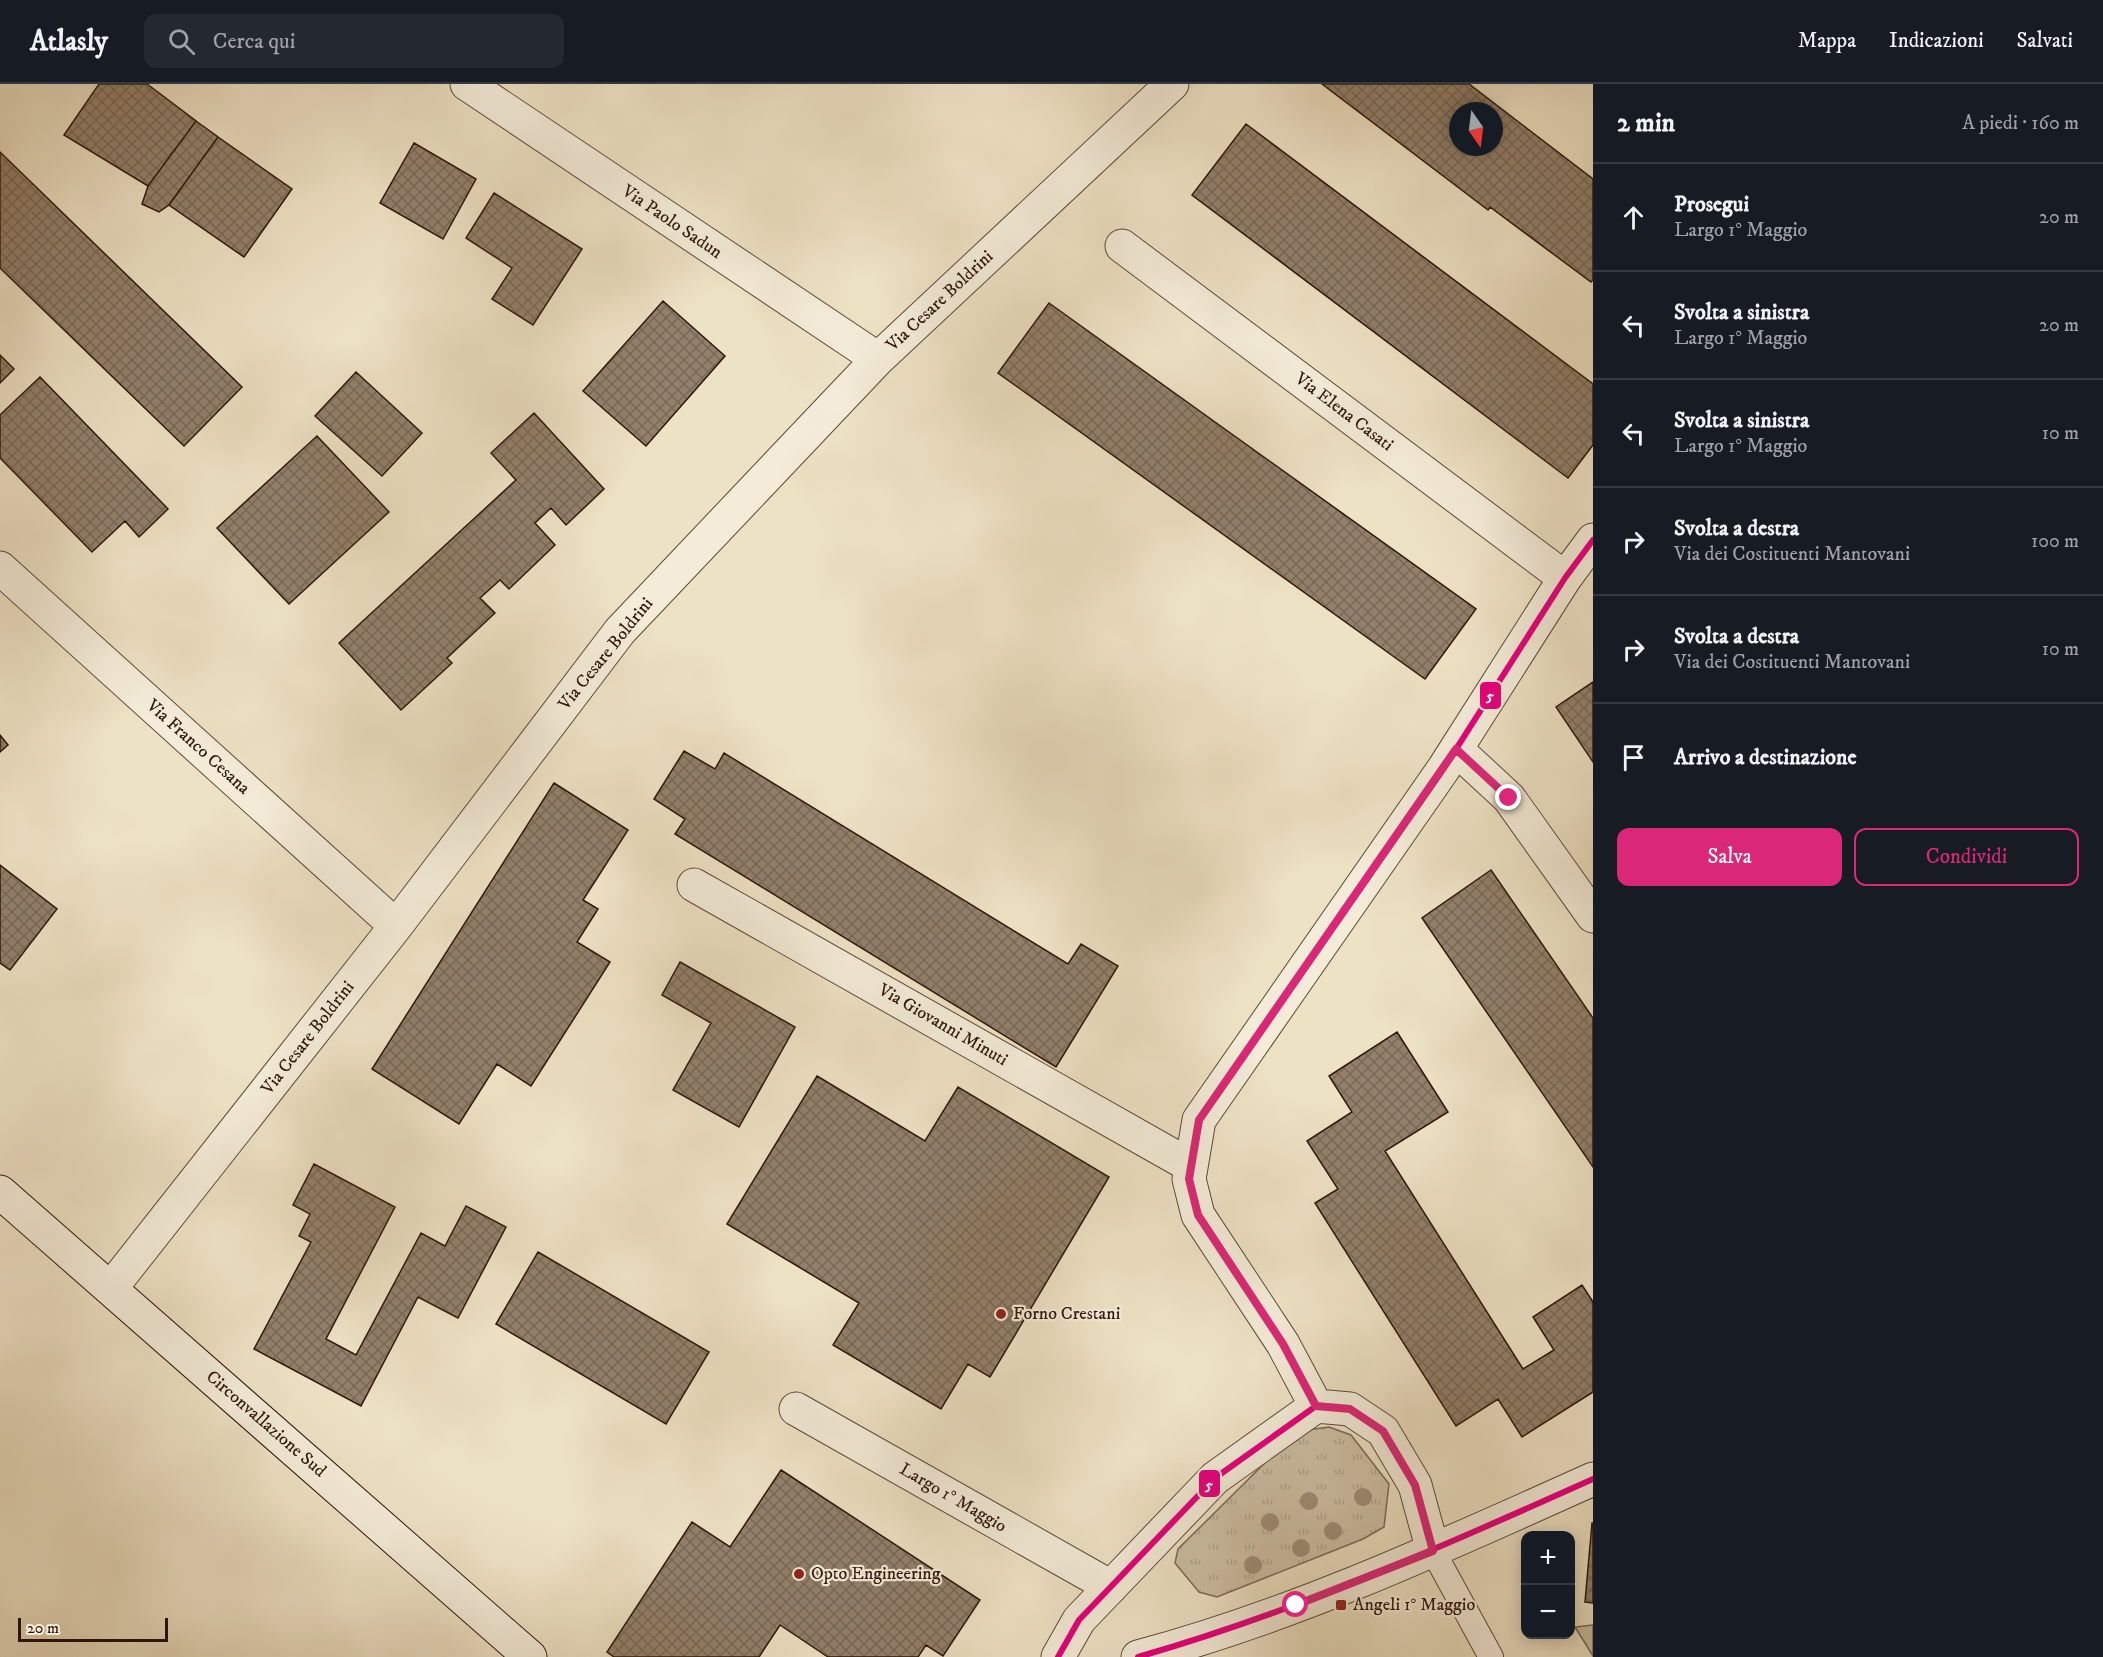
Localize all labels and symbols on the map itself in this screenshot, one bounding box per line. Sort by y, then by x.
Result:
north arrow [1449,102,1503,156]
street label: Via Paolo Sadun [617,180,727,264]
street label: Via Cesare Boldrini [881,246,998,357]
street label: Via Elena Casati [1290,367,1398,456]
street label: Via Cesare Boldrini [553,593,658,715]
line badge: 5 [1479,681,1502,710]
text: 5 [1485,686,1494,706]
street label: Via Franco Cesana [141,694,255,799]
route end [1495,784,1521,810]
street label: Via Cesare Boldrini [256,977,359,1100]
street label: Via Giovanni Minuti [874,979,1012,1071]
place label: Forno Crestani [1013,1303,1120,1325]
marker: Forno Crestani [994,1307,1008,1321]
street label: Circonvallazione Sud [201,1366,331,1482]
street label: Largo 1° Maggio [896,1458,1011,1538]
line badge: 5 [1198,1469,1221,1498]
text: 5 [1204,1475,1213,1495]
place label: Opto Engineering [811,1563,941,1585]
marker: Opto Engineering [792,1567,806,1581]
route start [1282,1591,1308,1617]
place label: Angeli 1° Maggio [1353,1594,1475,1616]
marker: Angeli 1° Maggio [1334,1598,1348,1612]
scale bar [18,1615,168,1642]

